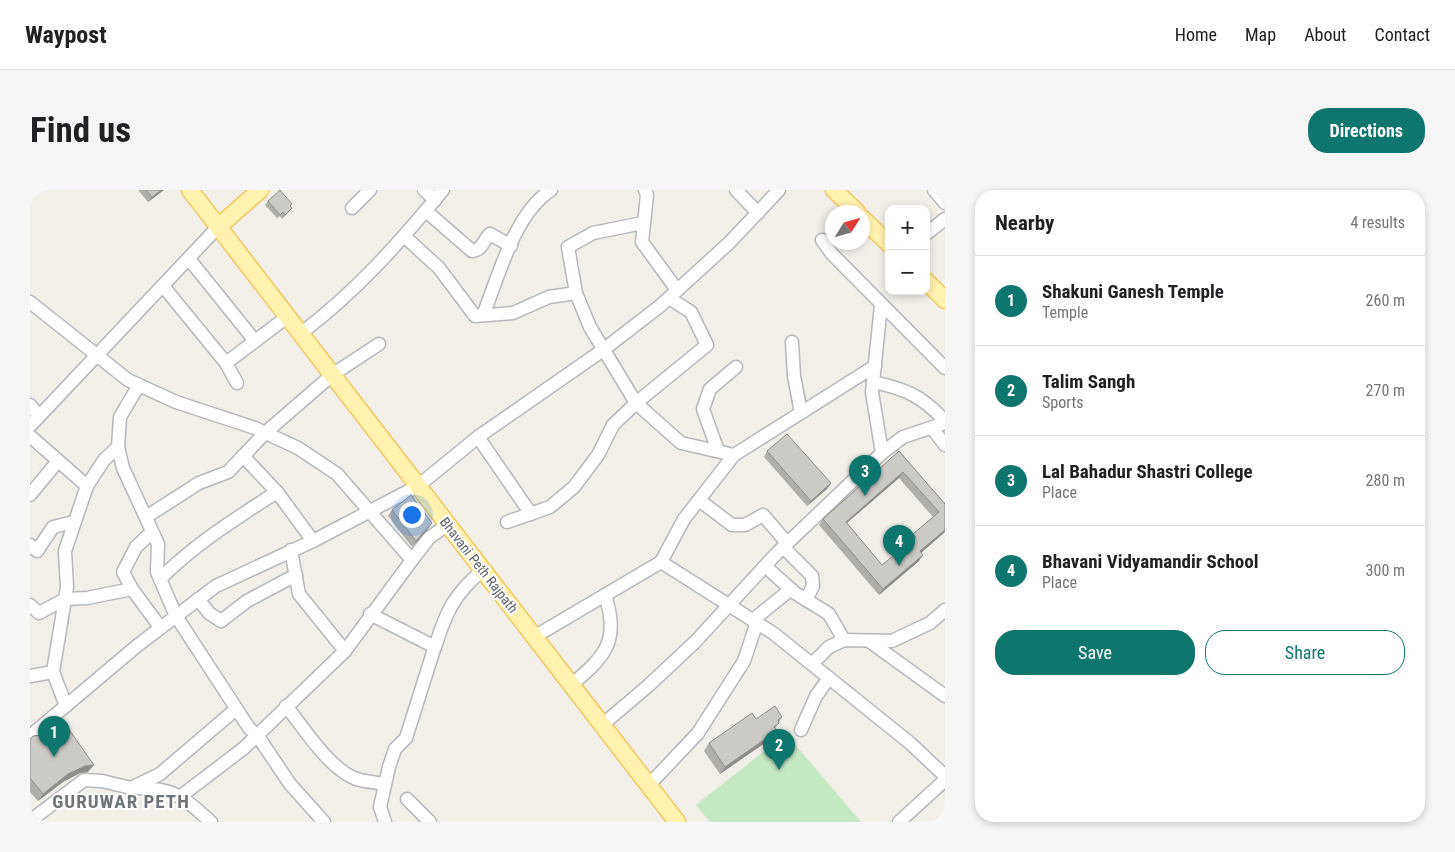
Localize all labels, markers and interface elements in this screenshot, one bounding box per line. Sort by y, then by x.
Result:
text: Waypost [25,21,107,49]
text: Home [1175,24,1217,45]
text: Map [1245,24,1276,45]
text: About [1304,24,1346,45]
text: Contact [1374,24,1430,45]
button: Directions [1308,108,1425,153]
text: Find us [30,110,131,151]
north arrow [825,205,870,250]
map controls [885,205,930,295]
button: + [885,205,930,250]
text: Nearby [995,211,1054,235]
text: 4 results [1350,213,1405,232]
button: − [885,250,930,295]
text: Shakuni Ganesh Temple [1042,280,1224,303]
text: 1 [1007,291,1015,310]
text: 260 m [1366,291,1405,310]
text: Temple [1042,303,1088,322]
text: Talim Sangh [1042,370,1135,393]
text: 2 [1007,381,1015,400]
text: 270 m [1366,381,1405,400]
text: Sports [1042,393,1084,412]
pin: 3 [849,455,881,496]
text: Lal Bahadur Shastri College [1042,460,1253,483]
text: 3 [1007,471,1015,490]
text: 280 m [1366,471,1405,490]
text: Place [1042,483,1077,502]
your location [399,502,425,528]
street label: Bhavani Peth Rajpath [437,514,521,616]
pin: 4 [883,525,915,566]
text: Bhavani Vidyamandir School [1042,550,1258,573]
text: 4 [1007,561,1015,580]
text: 300 m [1366,561,1405,580]
text: Place [1042,573,1077,592]
button: Save [995,630,1195,675]
button: Share [1205,630,1405,675]
pin: 1 [38,716,70,757]
pin: 2 [763,729,795,770]
district label: GURUWAR PETH [52,790,190,813]

